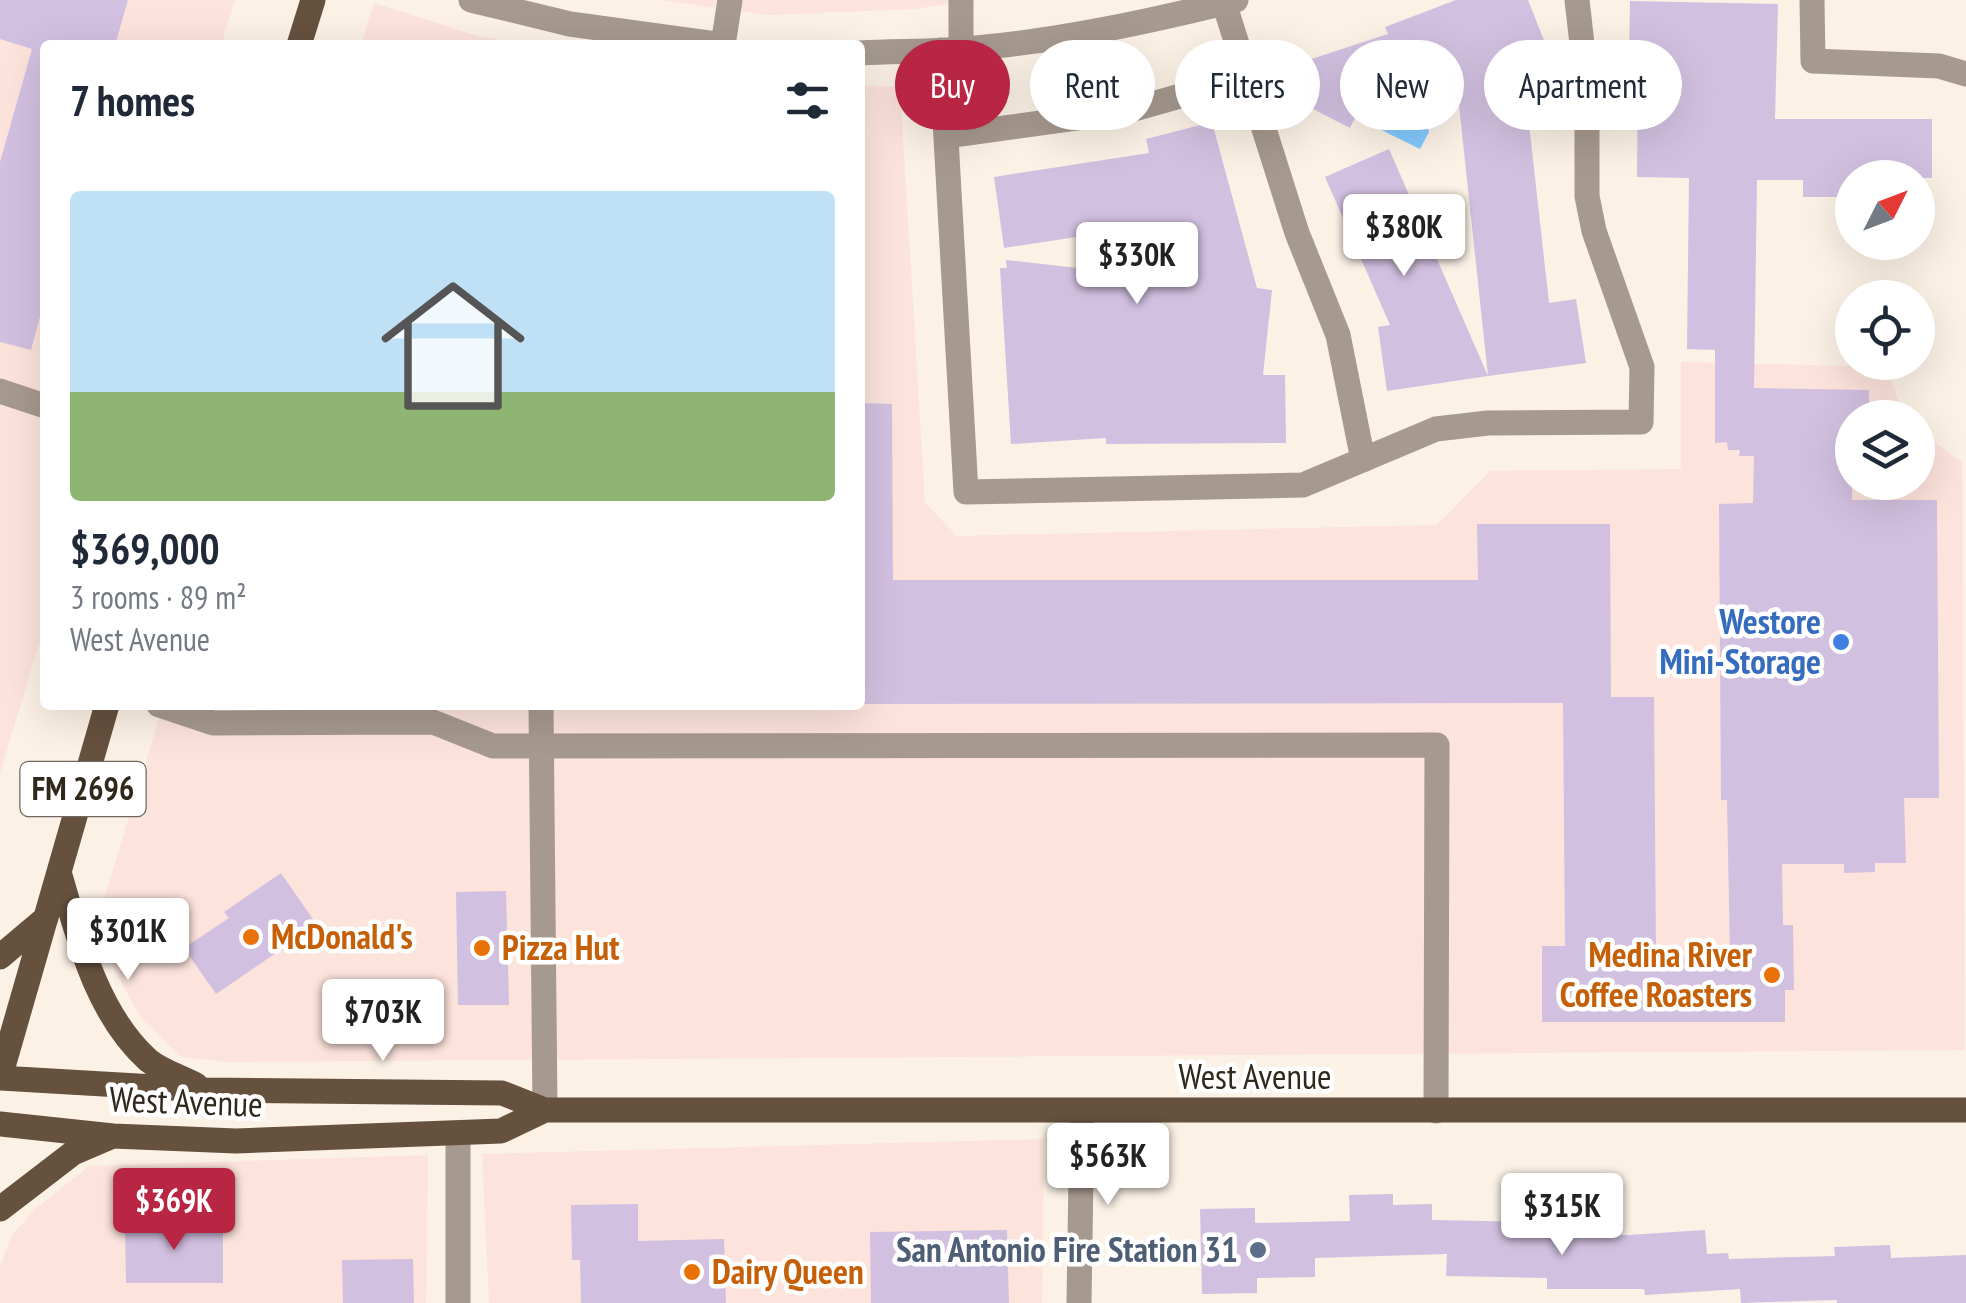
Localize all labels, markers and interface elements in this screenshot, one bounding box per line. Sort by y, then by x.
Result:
chip: Buy [895,40,1010,130]
chip: Rent [1030,40,1155,130]
chip: Filters [1175,40,1320,130]
chip: New [1340,40,1464,130]
chip: Apartment [1484,40,1682,130]
text: 7 homes [70,73,195,128]
icon: filters [780,73,835,128]
north arrow [1835,160,1935,260]
map controls [1835,160,1935,500]
pin: $380K [1334,194,1474,279]
text: $380K [1365,205,1443,247]
pin: $330K [1067,222,1207,307]
text: $330K [1098,233,1176,275]
icon: home [363,256,543,436]
button: locate [1835,280,1935,380]
button: layers [1835,400,1935,500]
text: $369,000 [70,521,220,576]
text: 3 rooms · 89 m² [70,576,247,618]
place label: Westore Mini-Storage [1660,598,1821,684]
text: West Avenue [70,618,210,660]
marker: Westore Mini-Storage [1830,631,1852,653]
road number: FM 2696 [21,762,146,816]
pin: $301K [58,898,198,983]
text: $301K [89,909,167,951]
place label: McDonald's [271,913,413,959]
place label: Pizza Hut [502,924,619,970]
marker: McDonald's [240,926,262,948]
place label: Medina River Coffee Roasters [1560,931,1753,1017]
marker: Pizza Hut [471,937,493,959]
marker: Medina River Coffee Roasters [1761,964,1783,986]
pin: $703K [313,979,453,1064]
text: $703K [344,990,422,1032]
street label: West Avenue [1178,1053,1332,1099]
street label: West Avenue [109,1075,263,1127]
pin: $563K [1038,1123,1178,1208]
text: $563K [1069,1134,1147,1176]
pin: $369K [104,1168,244,1253]
pin: $315K [1492,1173,1632,1258]
text: $369K [135,1179,213,1221]
text: $315K [1523,1184,1601,1226]
place label: San Antonio Fire Station 31 [896,1226,1238,1272]
marker: San Antonio Fire Station 31 [1247,1239,1269,1261]
place label: Dairy Queen [712,1248,864,1294]
marker: Dairy Queen [681,1261,703,1283]

